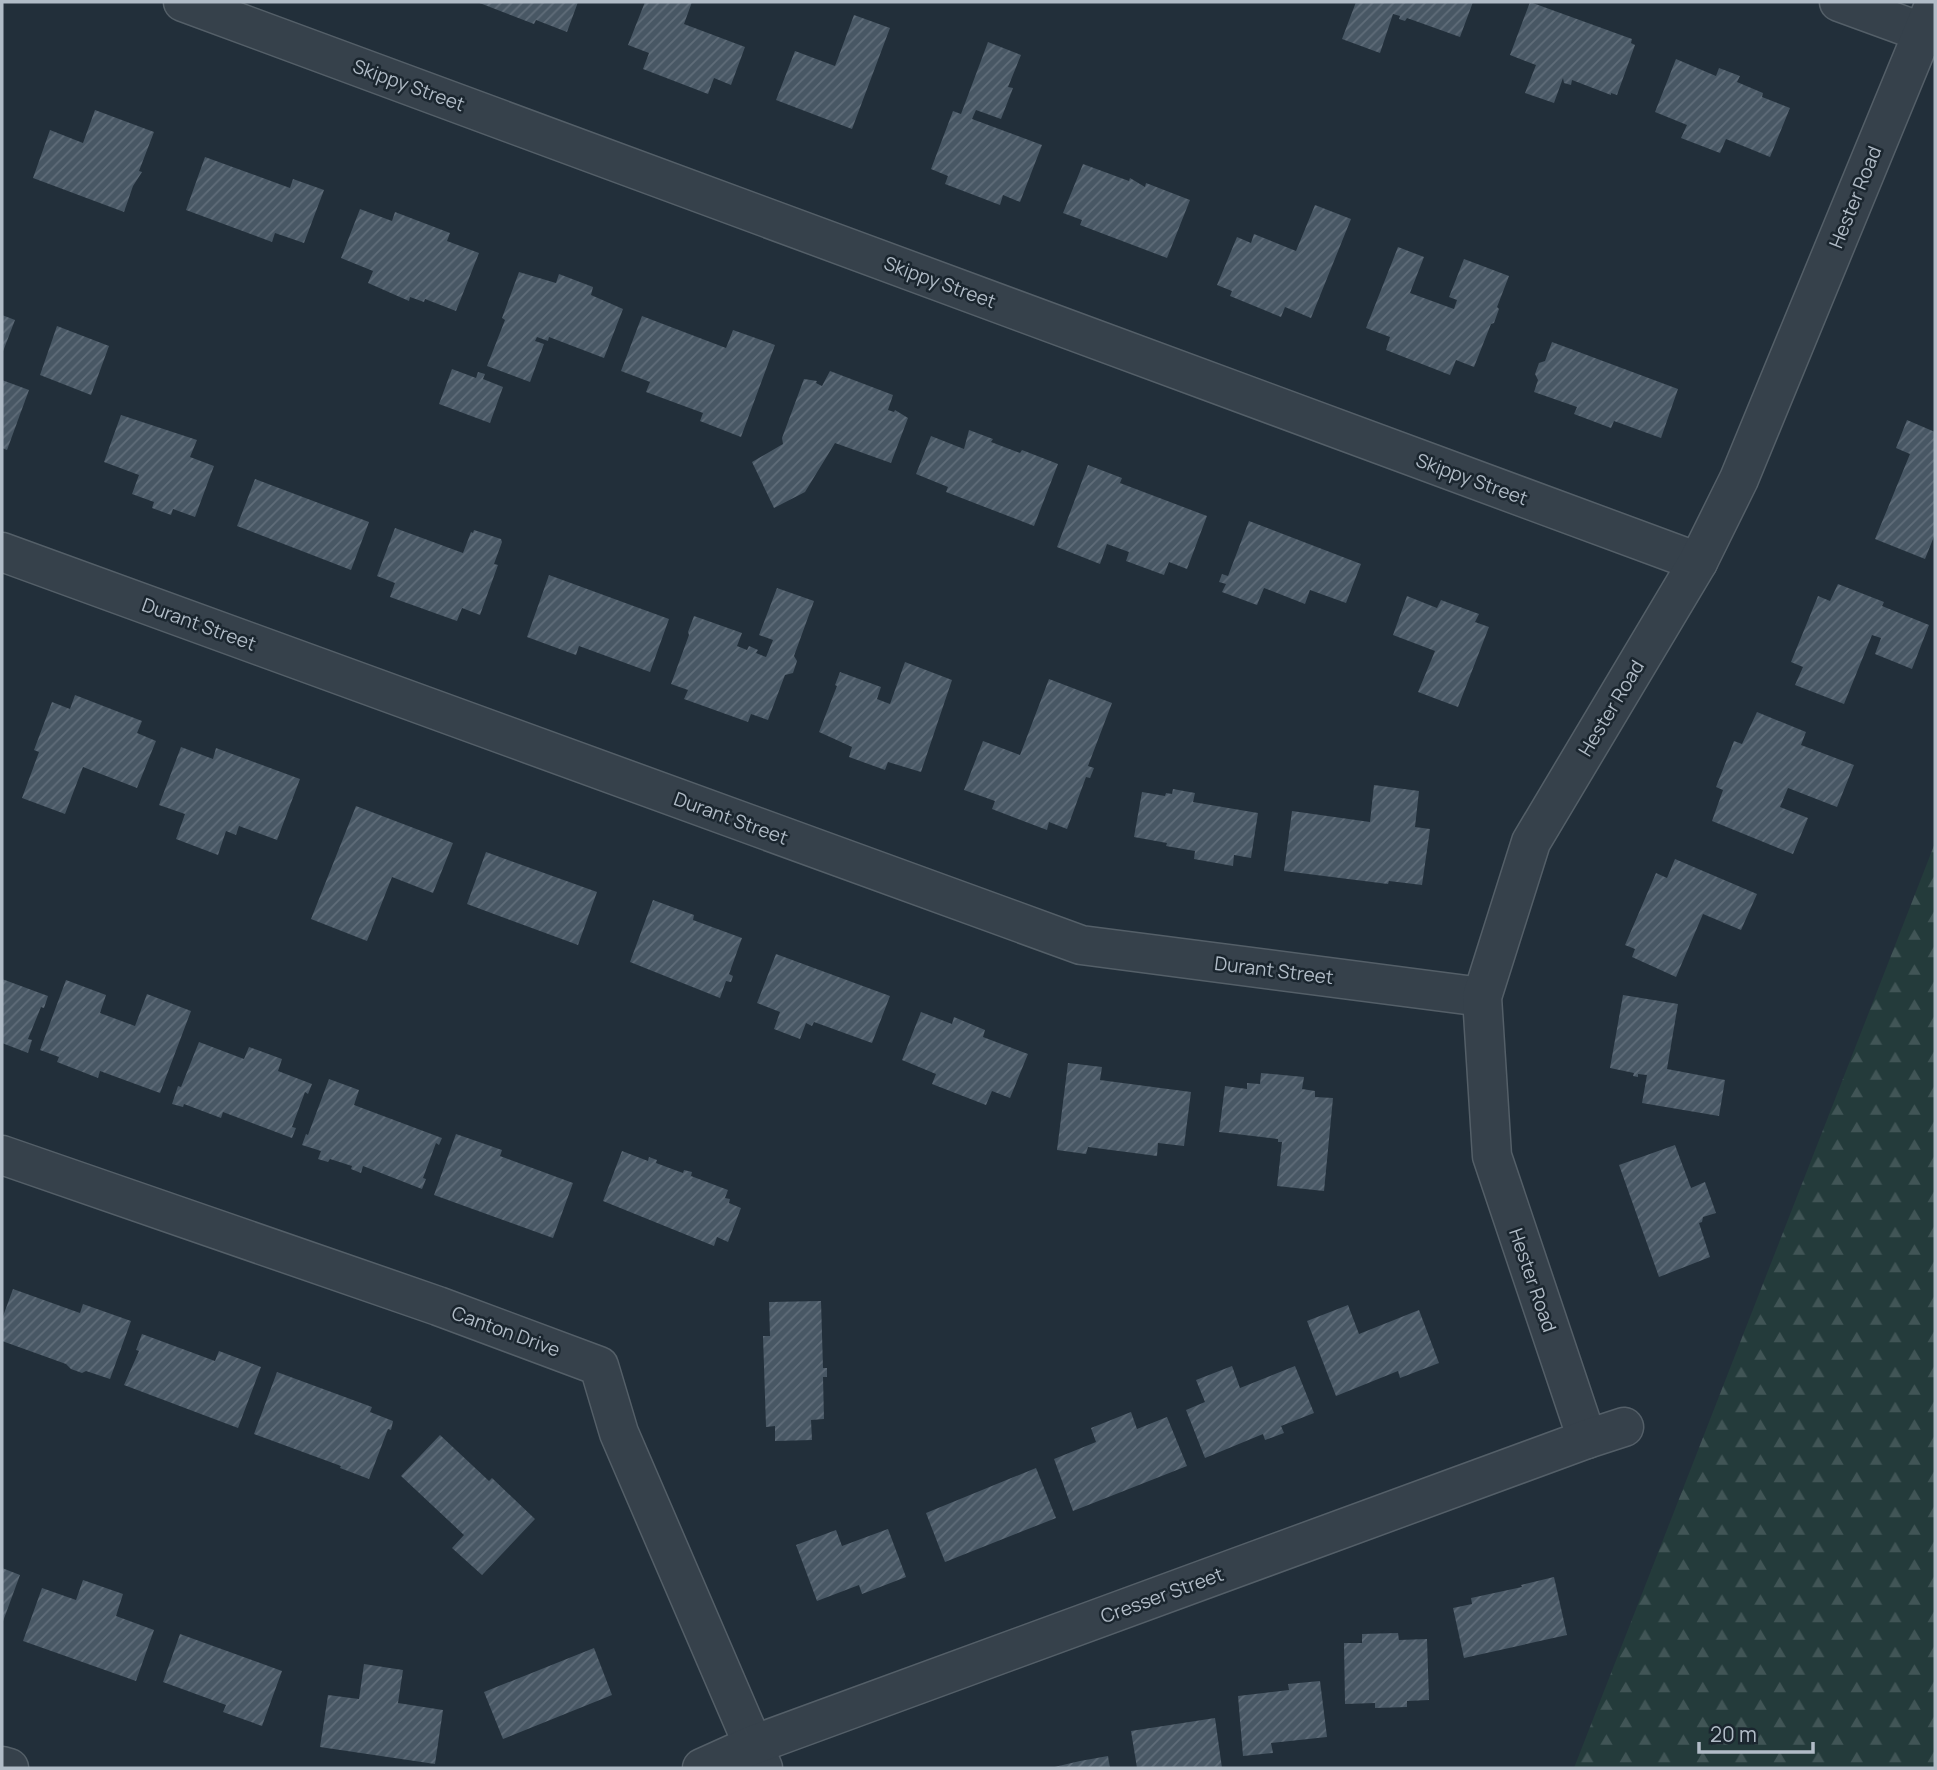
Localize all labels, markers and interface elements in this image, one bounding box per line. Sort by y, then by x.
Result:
street label: Skippy Street [349,53,469,117]
street label: Hester Road [1823,142,1887,252]
street label: Skippy Street [880,250,1000,314]
street label: Skippy Street [1412,447,1532,511]
street label: Durant Street [138,591,260,657]
street label: Hester Road [1572,655,1650,761]
street label: Durant Street [670,785,792,851]
street label: Durant Street [1213,950,1335,990]
street label: Hester Road [1503,1225,1563,1335]
street label: Canton Drive [448,1299,564,1363]
street label: Cresser Street [1097,1561,1227,1629]
scale bar [1699,1710,1813,1754]
text: 20 m [1710,1720,1757,1748]

